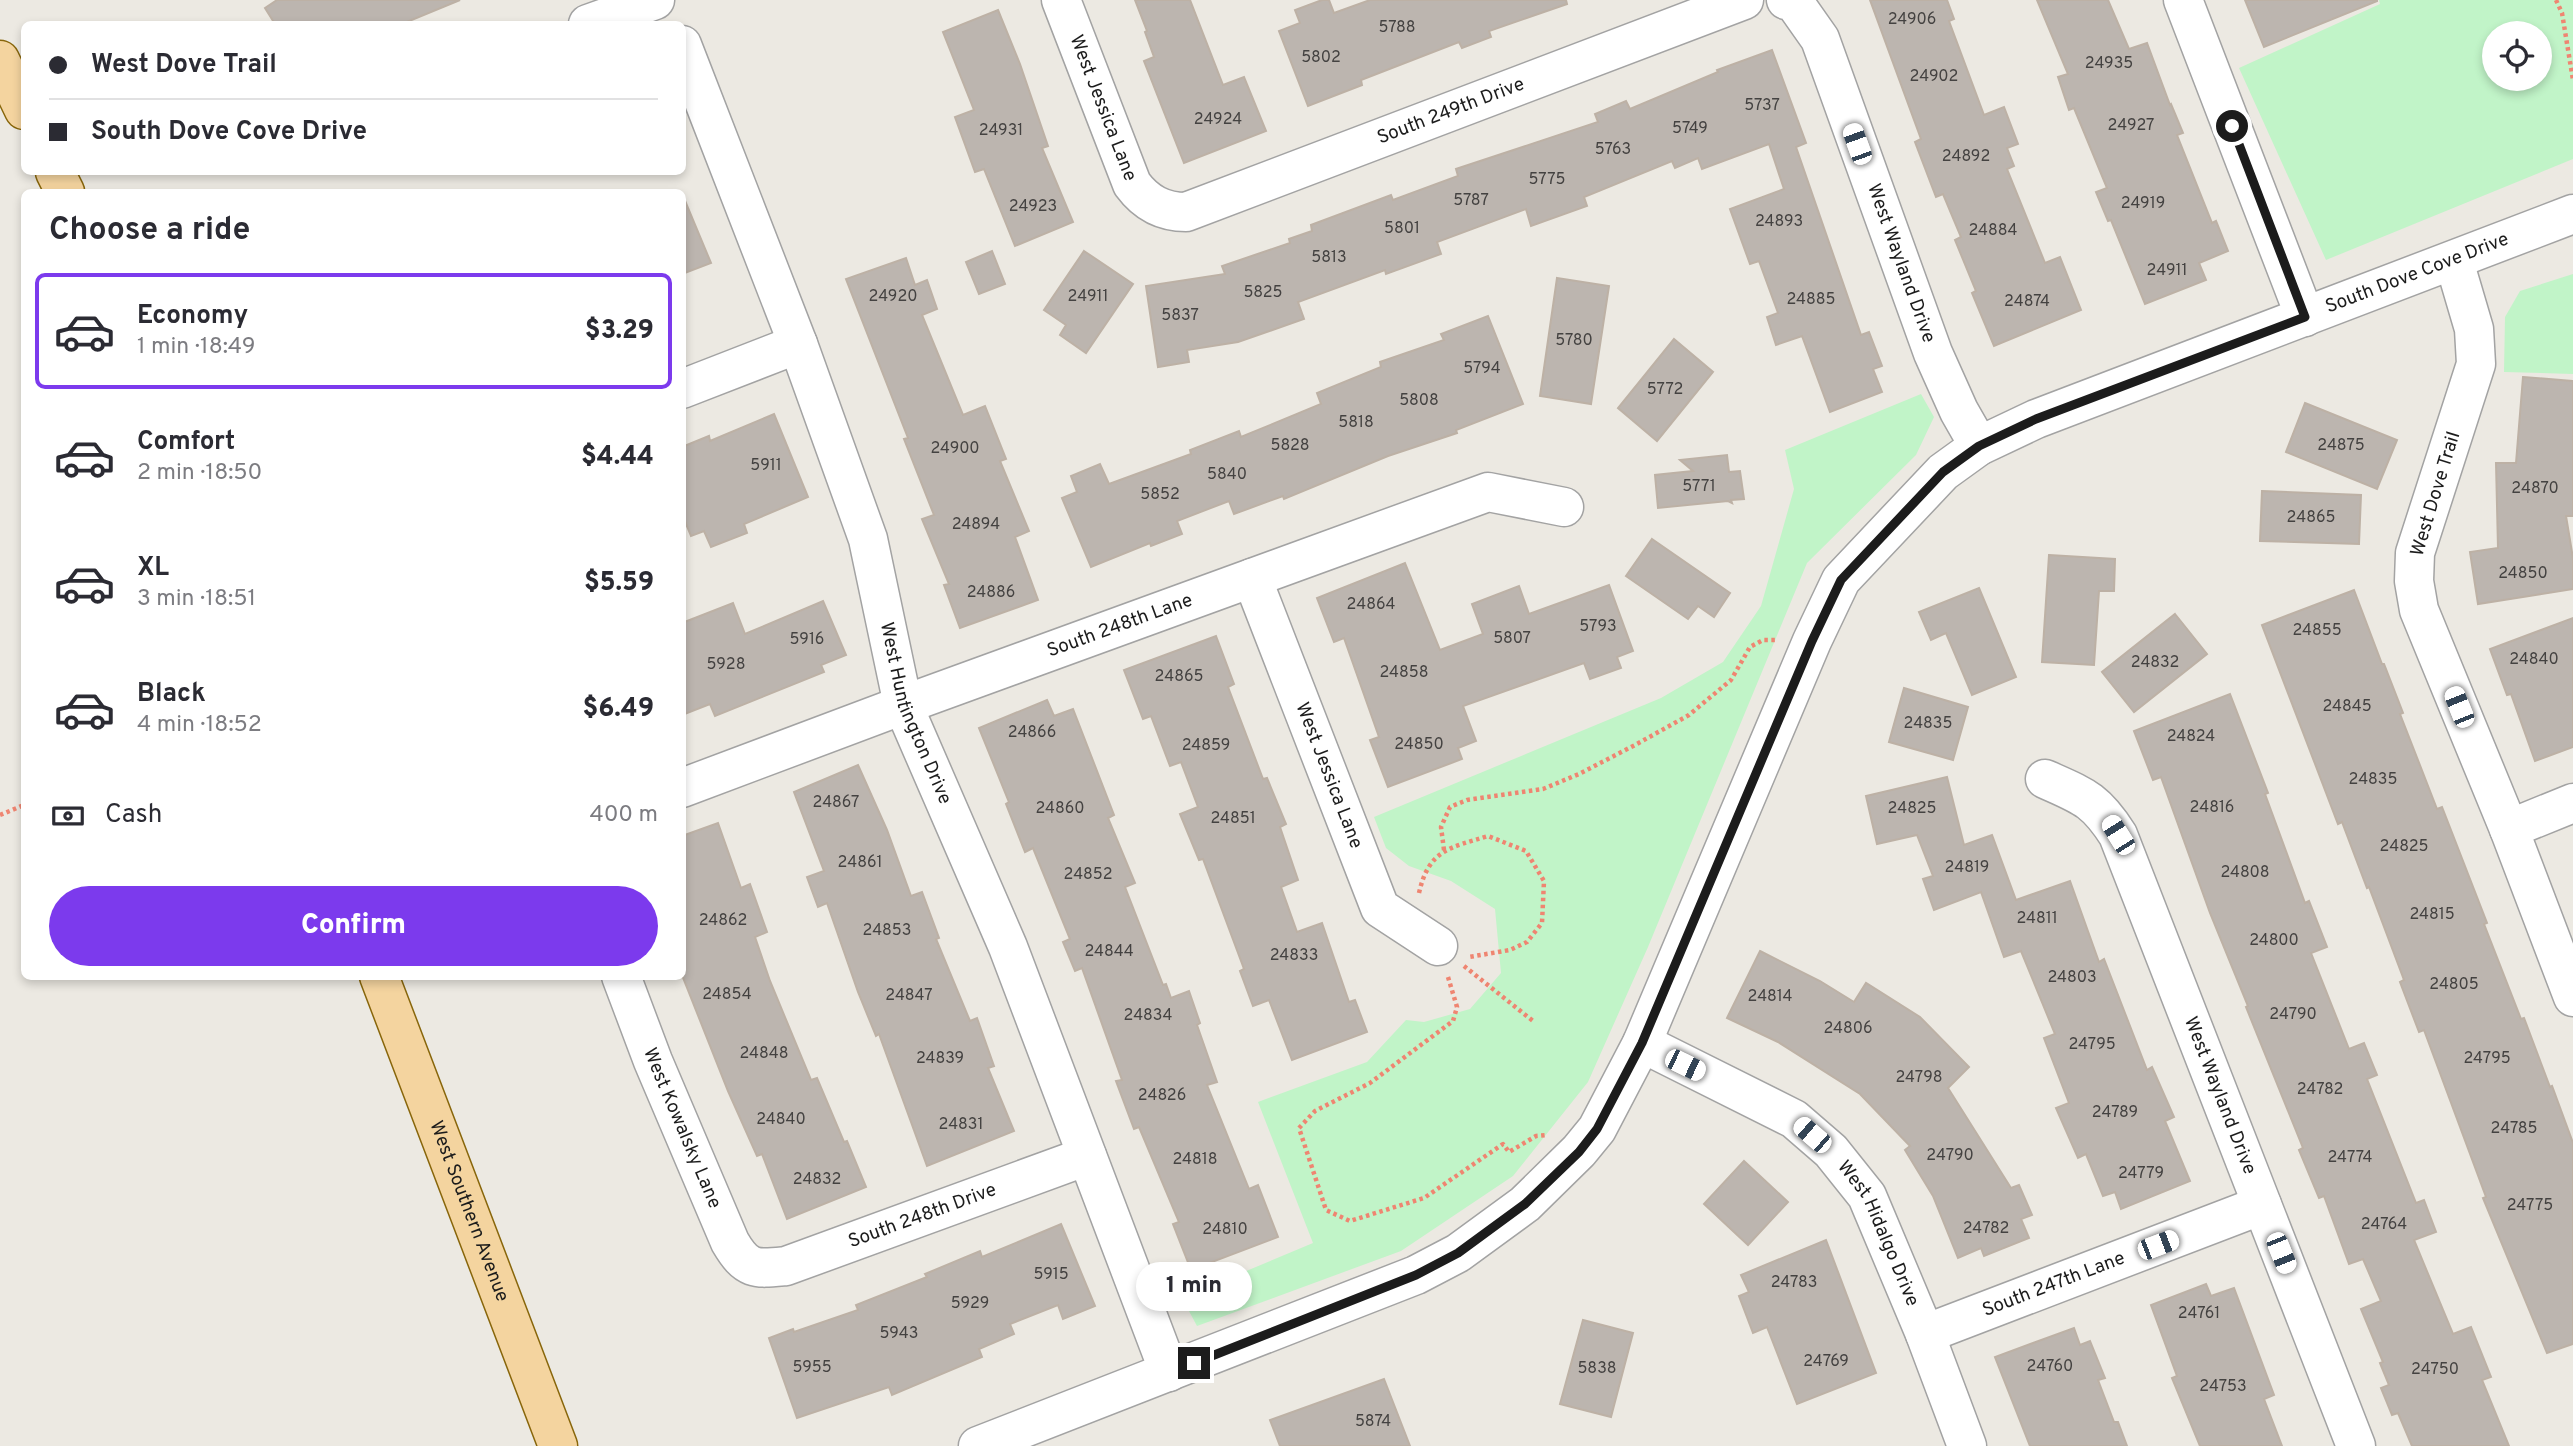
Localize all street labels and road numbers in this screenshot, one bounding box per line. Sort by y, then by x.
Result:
street label: West Jessica Lane [1064,32,1142,185]
street label: South 249th Drive [1374,72,1528,150]
street label: West Wayland Drive [1861,181,1940,346]
street label: South Dove Cove Drive [2322,228,2512,319]
street label: West Dove Trail [2406,429,2466,559]
street label: South 248th Lane [1044,589,1196,663]
street label: West Huntington Drive [874,620,957,808]
street label: West Jessica Lane [1289,699,1368,852]
street label: West Wayland Drive [2178,1013,2261,1178]
street label: West Kowalsky Lane [637,1045,726,1212]
street label: West Southern Avenue [423,1118,514,1305]
street label: West Hidalgo Drive [1832,1156,1924,1310]
street label: South 248th Drive [845,1178,1000,1254]
street label: South 247th Lane [1979,1246,2129,1323]

